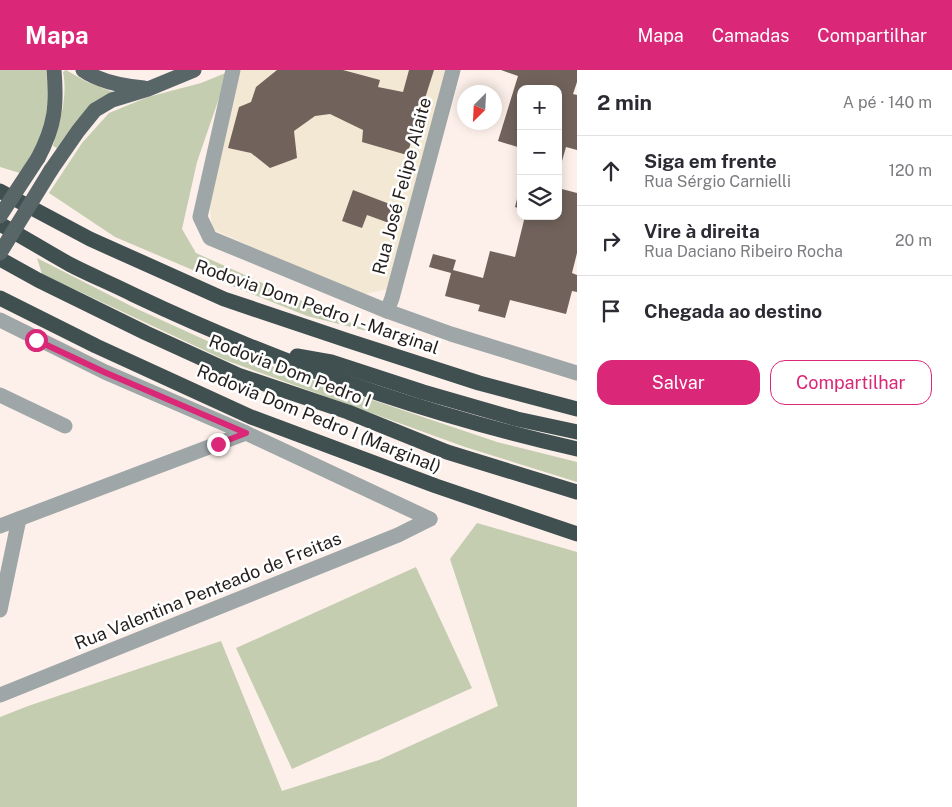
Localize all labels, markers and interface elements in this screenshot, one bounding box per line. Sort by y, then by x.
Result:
text: Mapa [25,21,89,49]
text: Mapa [637,25,684,46]
text: Camadas [712,25,789,46]
text: Compartilhar [817,25,927,46]
north arrow [457,85,502,130]
map controls [517,85,562,220]
button: + [517,85,562,130]
text: 2 min [597,90,652,115]
text: A pé · 140 m [843,93,932,112]
street label: Rua José Felipe Alaite [368,95,435,277]
button: − [517,130,562,175]
text: Siga em frente [644,150,777,172]
icon: ahead [597,157,625,185]
text: 120 m [888,161,932,180]
text: Rua Sérgio Carnielli [644,172,791,191]
button: layers [517,175,562,220]
text: Vire à direita [644,220,760,242]
icon: right [597,227,625,255]
text: 20 m [895,231,932,250]
text: Rua Daciano Ribeiro Rocha [644,242,843,261]
street label: Rodovia Dom Pedro I - Marginal [192,255,442,358]
icon: arrive [597,297,625,325]
text: Chegada ao destino [644,300,822,322]
route start [25,329,48,352]
street label: Rodovia Dom Pedro I [206,330,374,411]
street label: Rodovia Dom Pedro I (Marginal) [194,360,444,477]
button: Salvar [597,360,760,405]
button: Compartilhar [770,360,932,405]
route end [207,433,230,456]
street label: Rua Valentina Penteado de Freitas [71,527,344,654]

